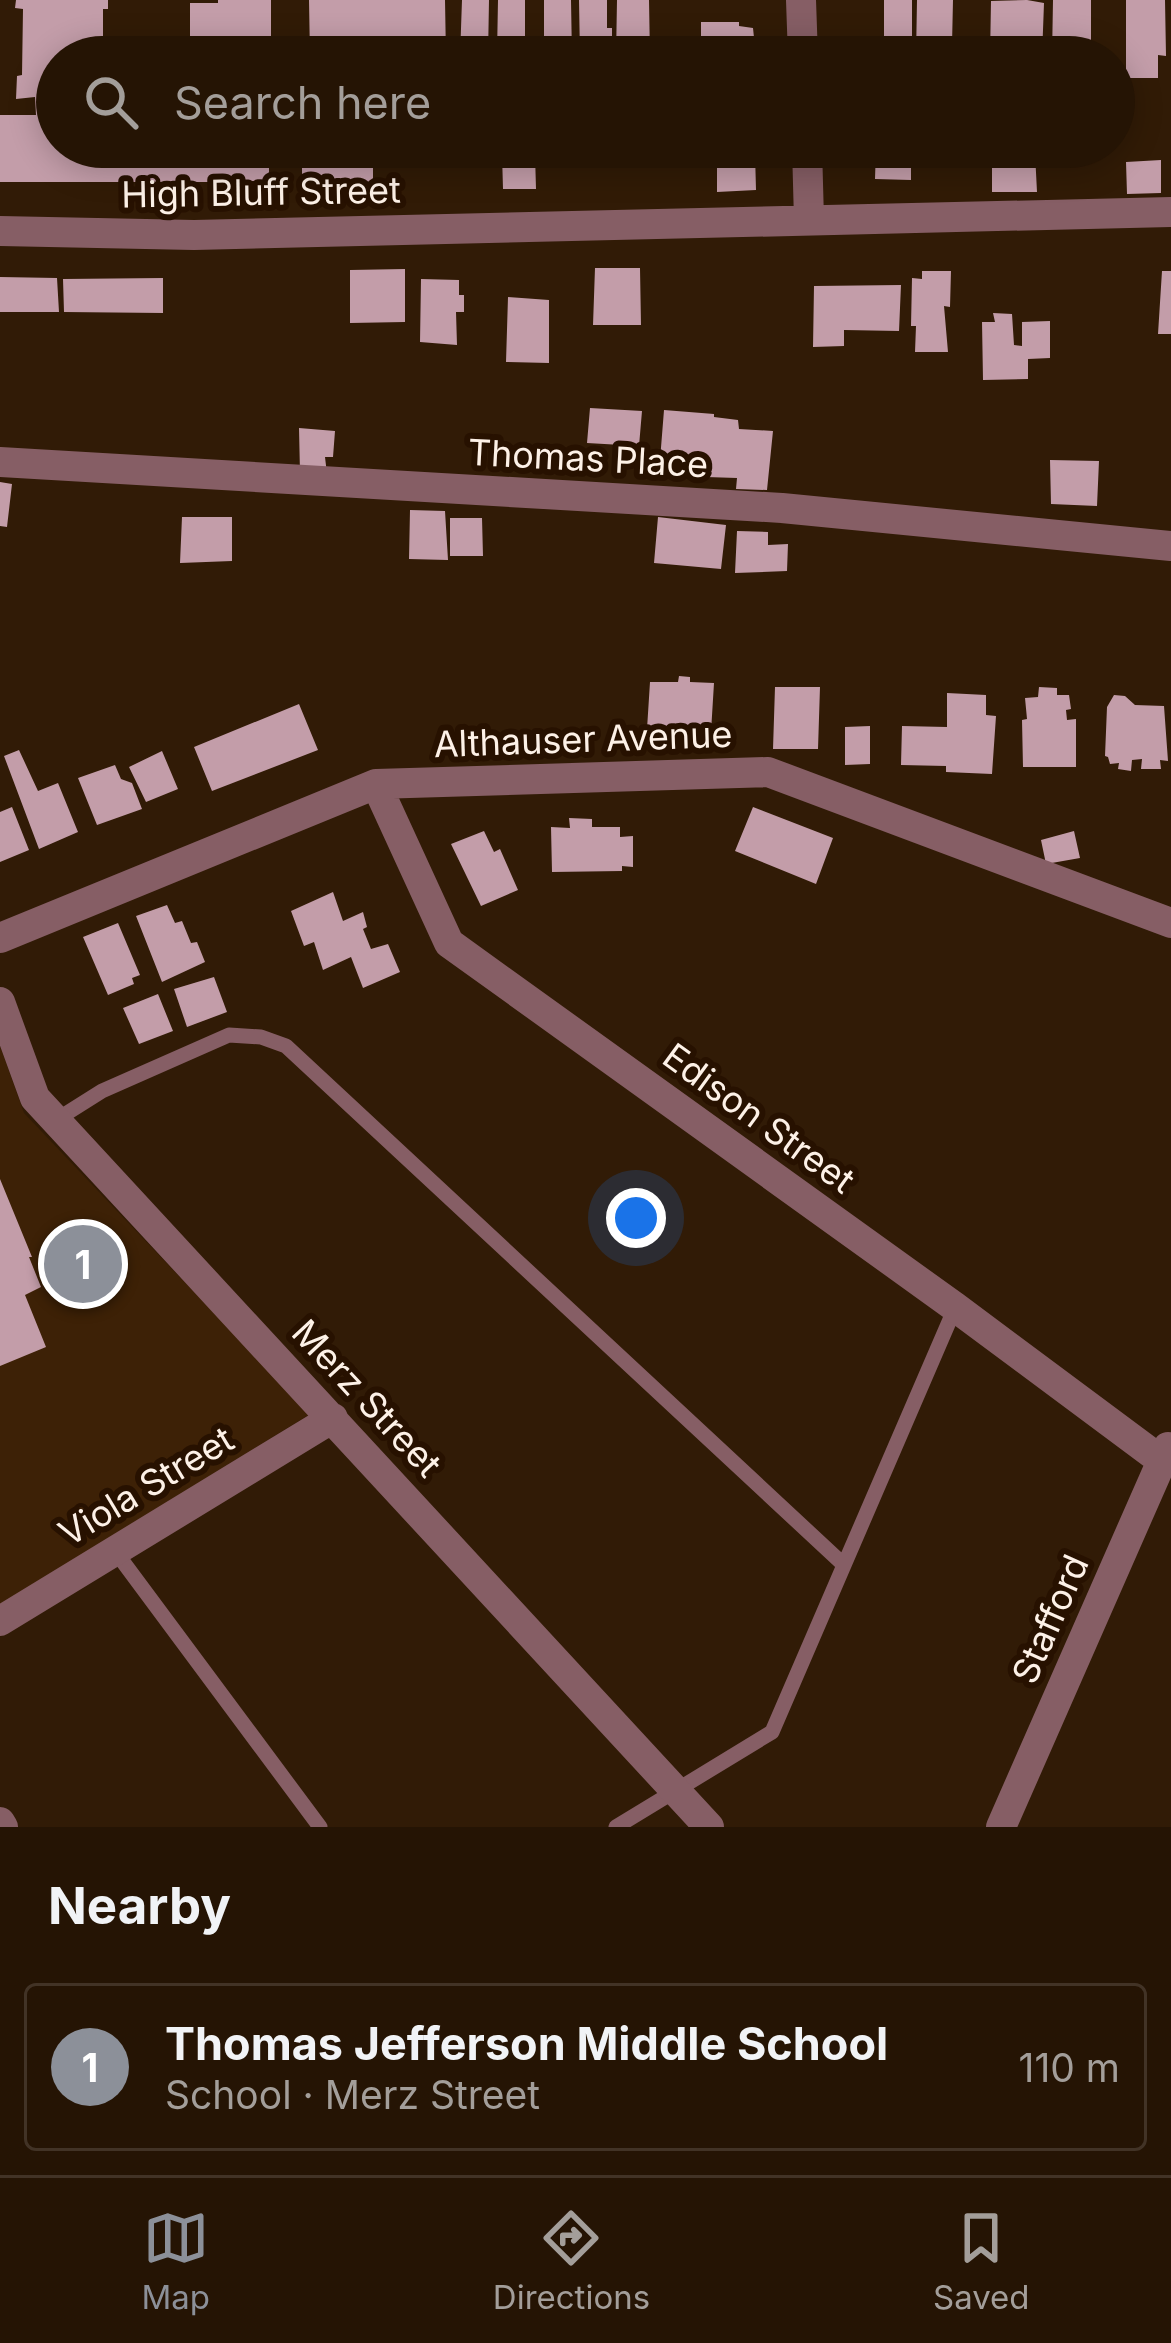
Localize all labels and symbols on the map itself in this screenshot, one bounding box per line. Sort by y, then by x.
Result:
street label: High Bluff Street [121,168,401,216]
street label: Thomas Place [467,430,709,486]
street label: Althauser Avenue [433,712,733,766]
street label: Edison Street [655,1034,864,1202]
your location [606,1188,666,1248]
pin: 1 [44,1219,122,1309]
street label: Merz Street [283,1310,451,1486]
street label: Viola Street [51,1417,241,1555]
street label: Stafford [1002,1548,1098,1690]

